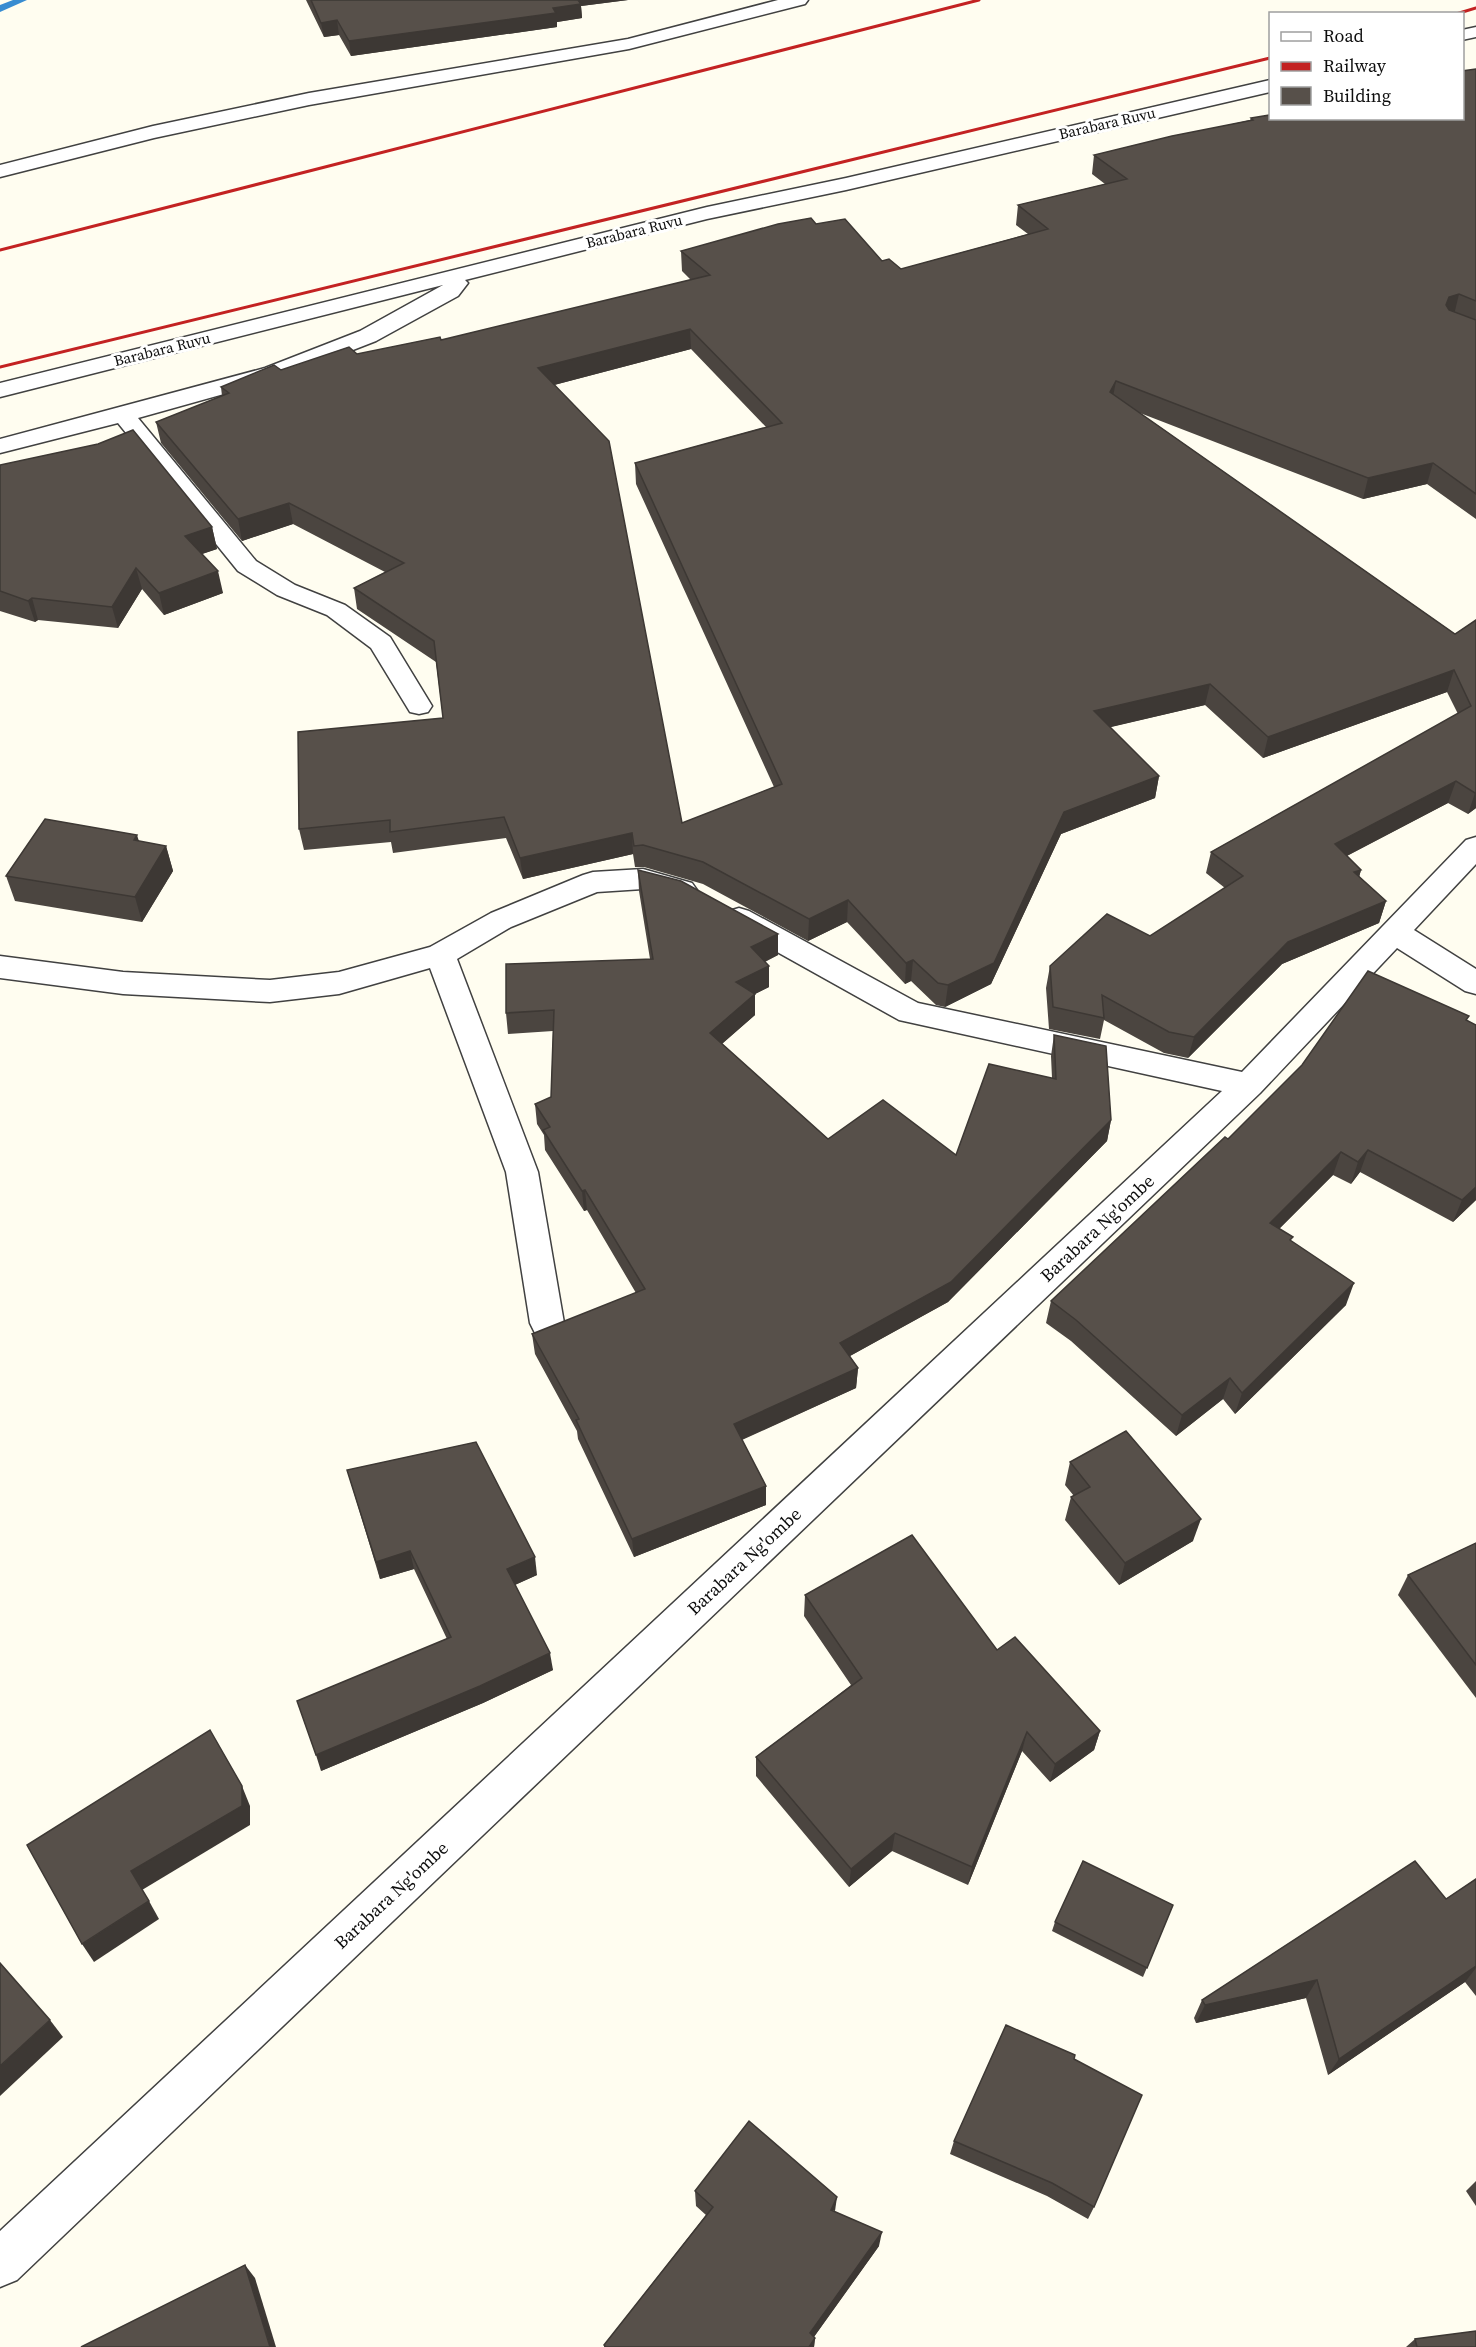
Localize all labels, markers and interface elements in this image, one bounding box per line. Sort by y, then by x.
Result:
legend [1269,12,1464,120]
text: Road [1323,23,1364,48]
text: Railway [1323,53,1387,78]
text: Building [1323,83,1391,108]
street label: Barabara Ruvu [1057,102,1158,144]
street label: Barabara Ruvu [584,209,685,253]
street label: Barabara Ruvu [112,327,213,371]
street label: Barabara Ng'ombe [1034,1169,1160,1287]
street label: Barabara Ng'ombe [681,1502,807,1620]
street label: Barabara Ng'ombe [328,1836,454,1954]

